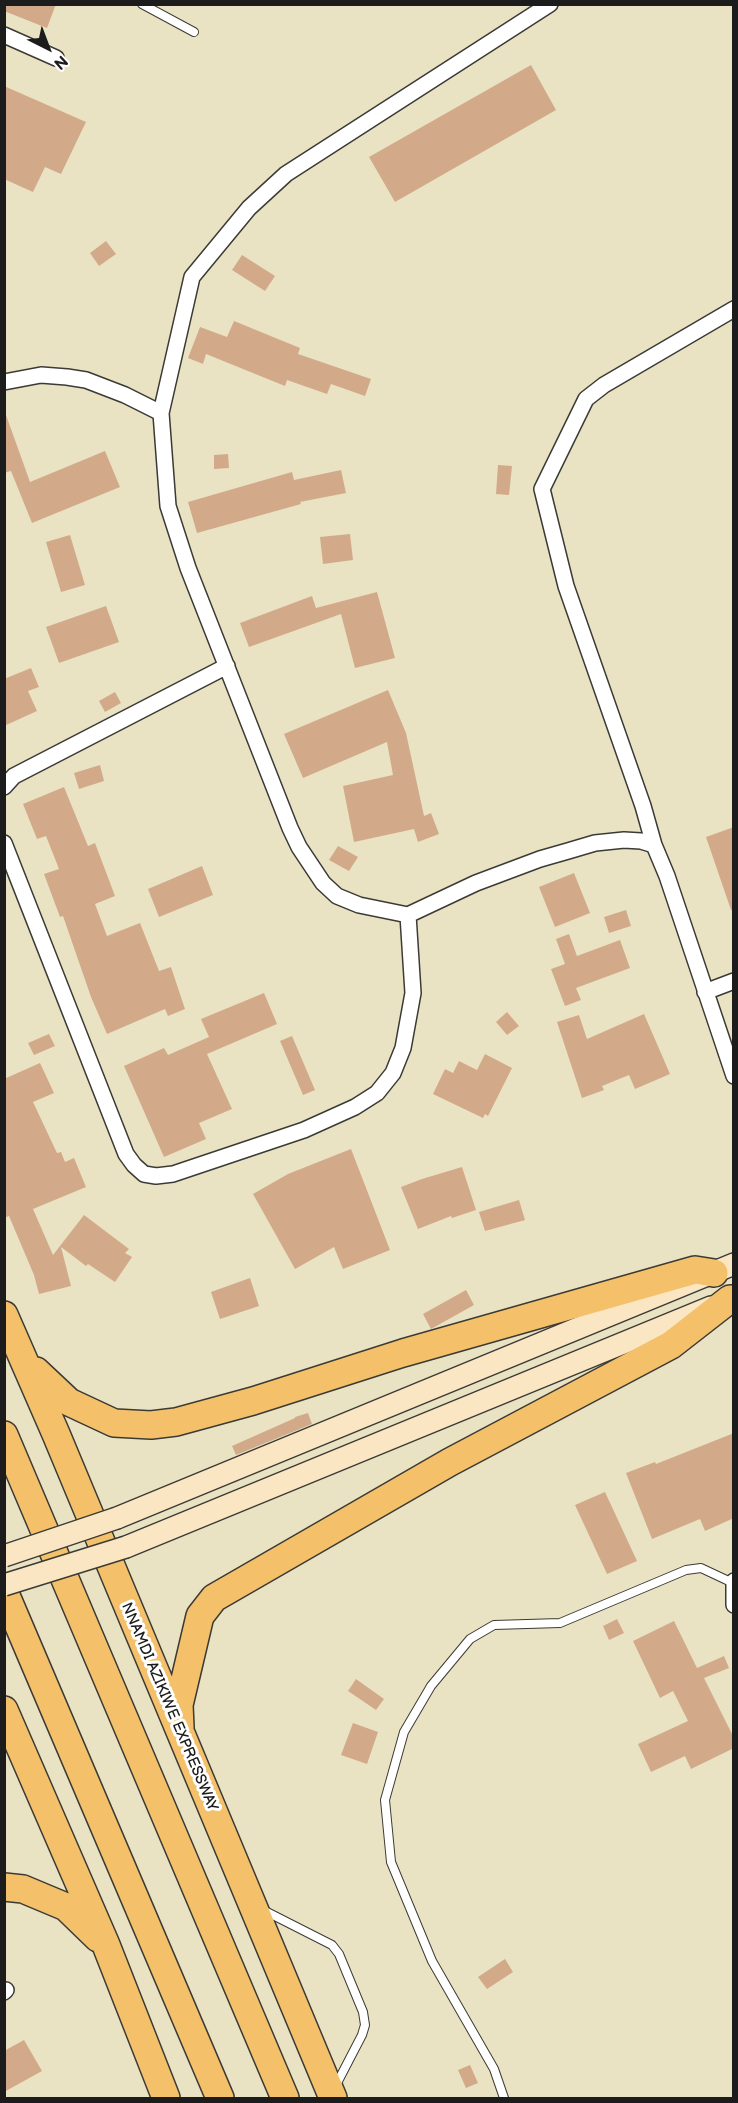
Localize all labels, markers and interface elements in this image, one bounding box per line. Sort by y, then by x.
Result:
north arrow [18,18,78,78]
text: N [50,51,71,73]
street label: NNAMDI AZIKIWE EXPRESSWAY [117,1600,221,1814]

